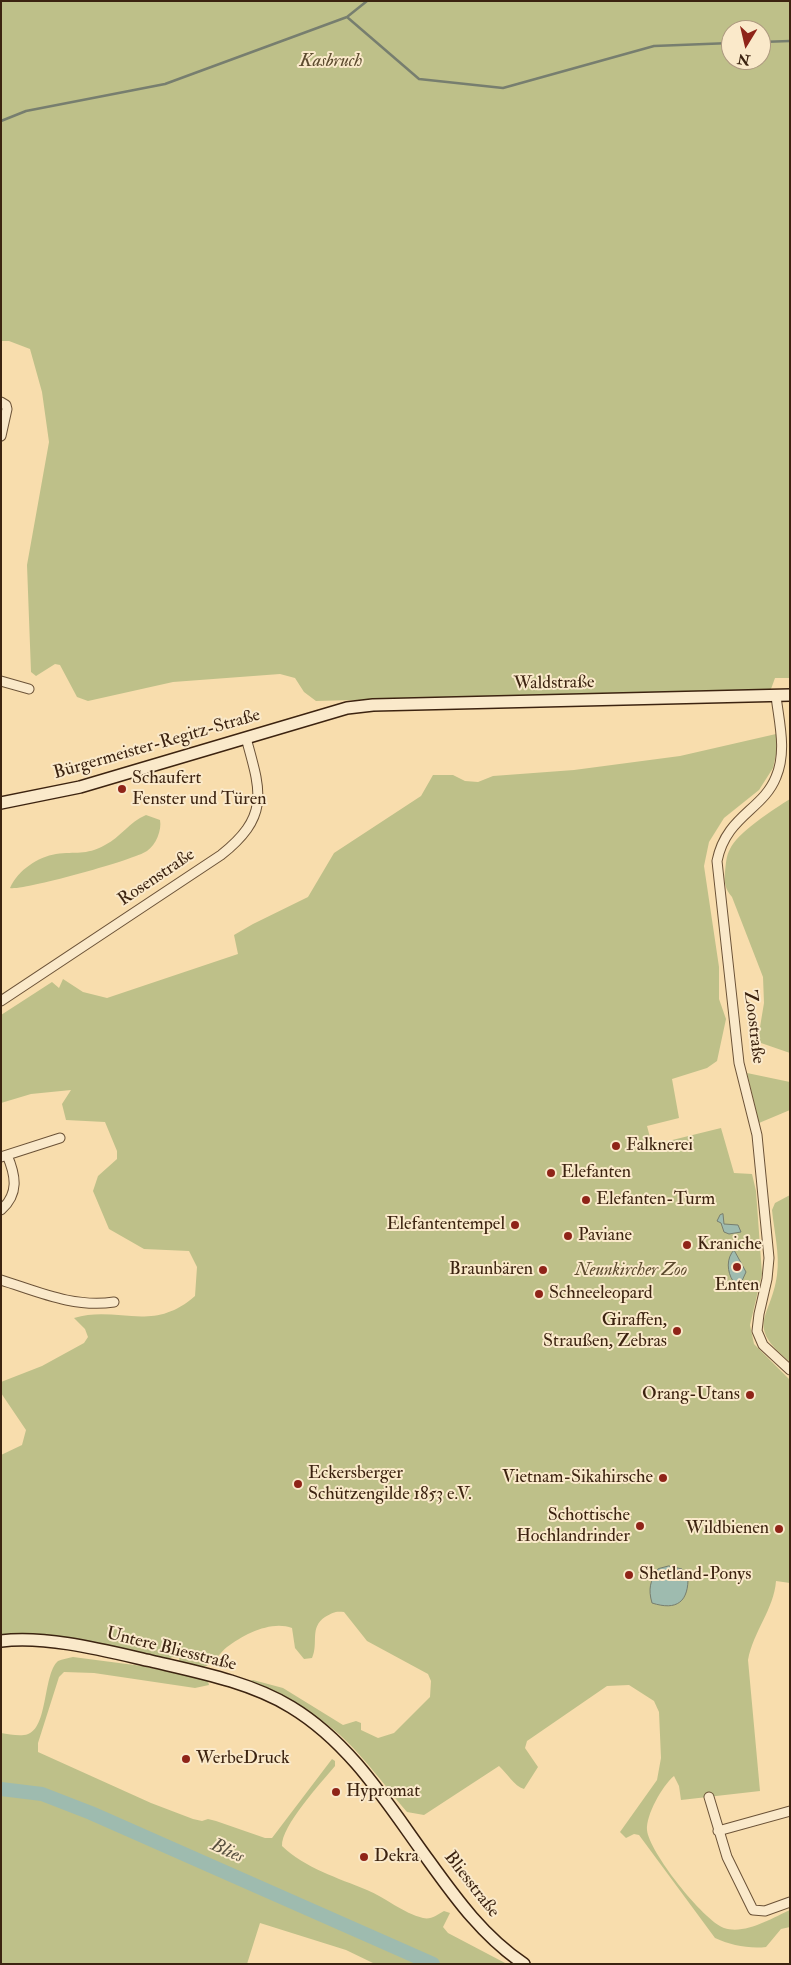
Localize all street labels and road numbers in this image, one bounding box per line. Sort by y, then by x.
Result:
street label: Waldstraße [513,672,595,696]
street label: Bürgermeister-Regitz-Straße [51,705,263,785]
street label: Rosenstraße [115,845,199,911]
street label: Zoostraße [738,989,768,1065]
street label: Untere Bliesstraße [104,1623,238,1677]
street label: Bliesstraße [438,1848,504,1922]

